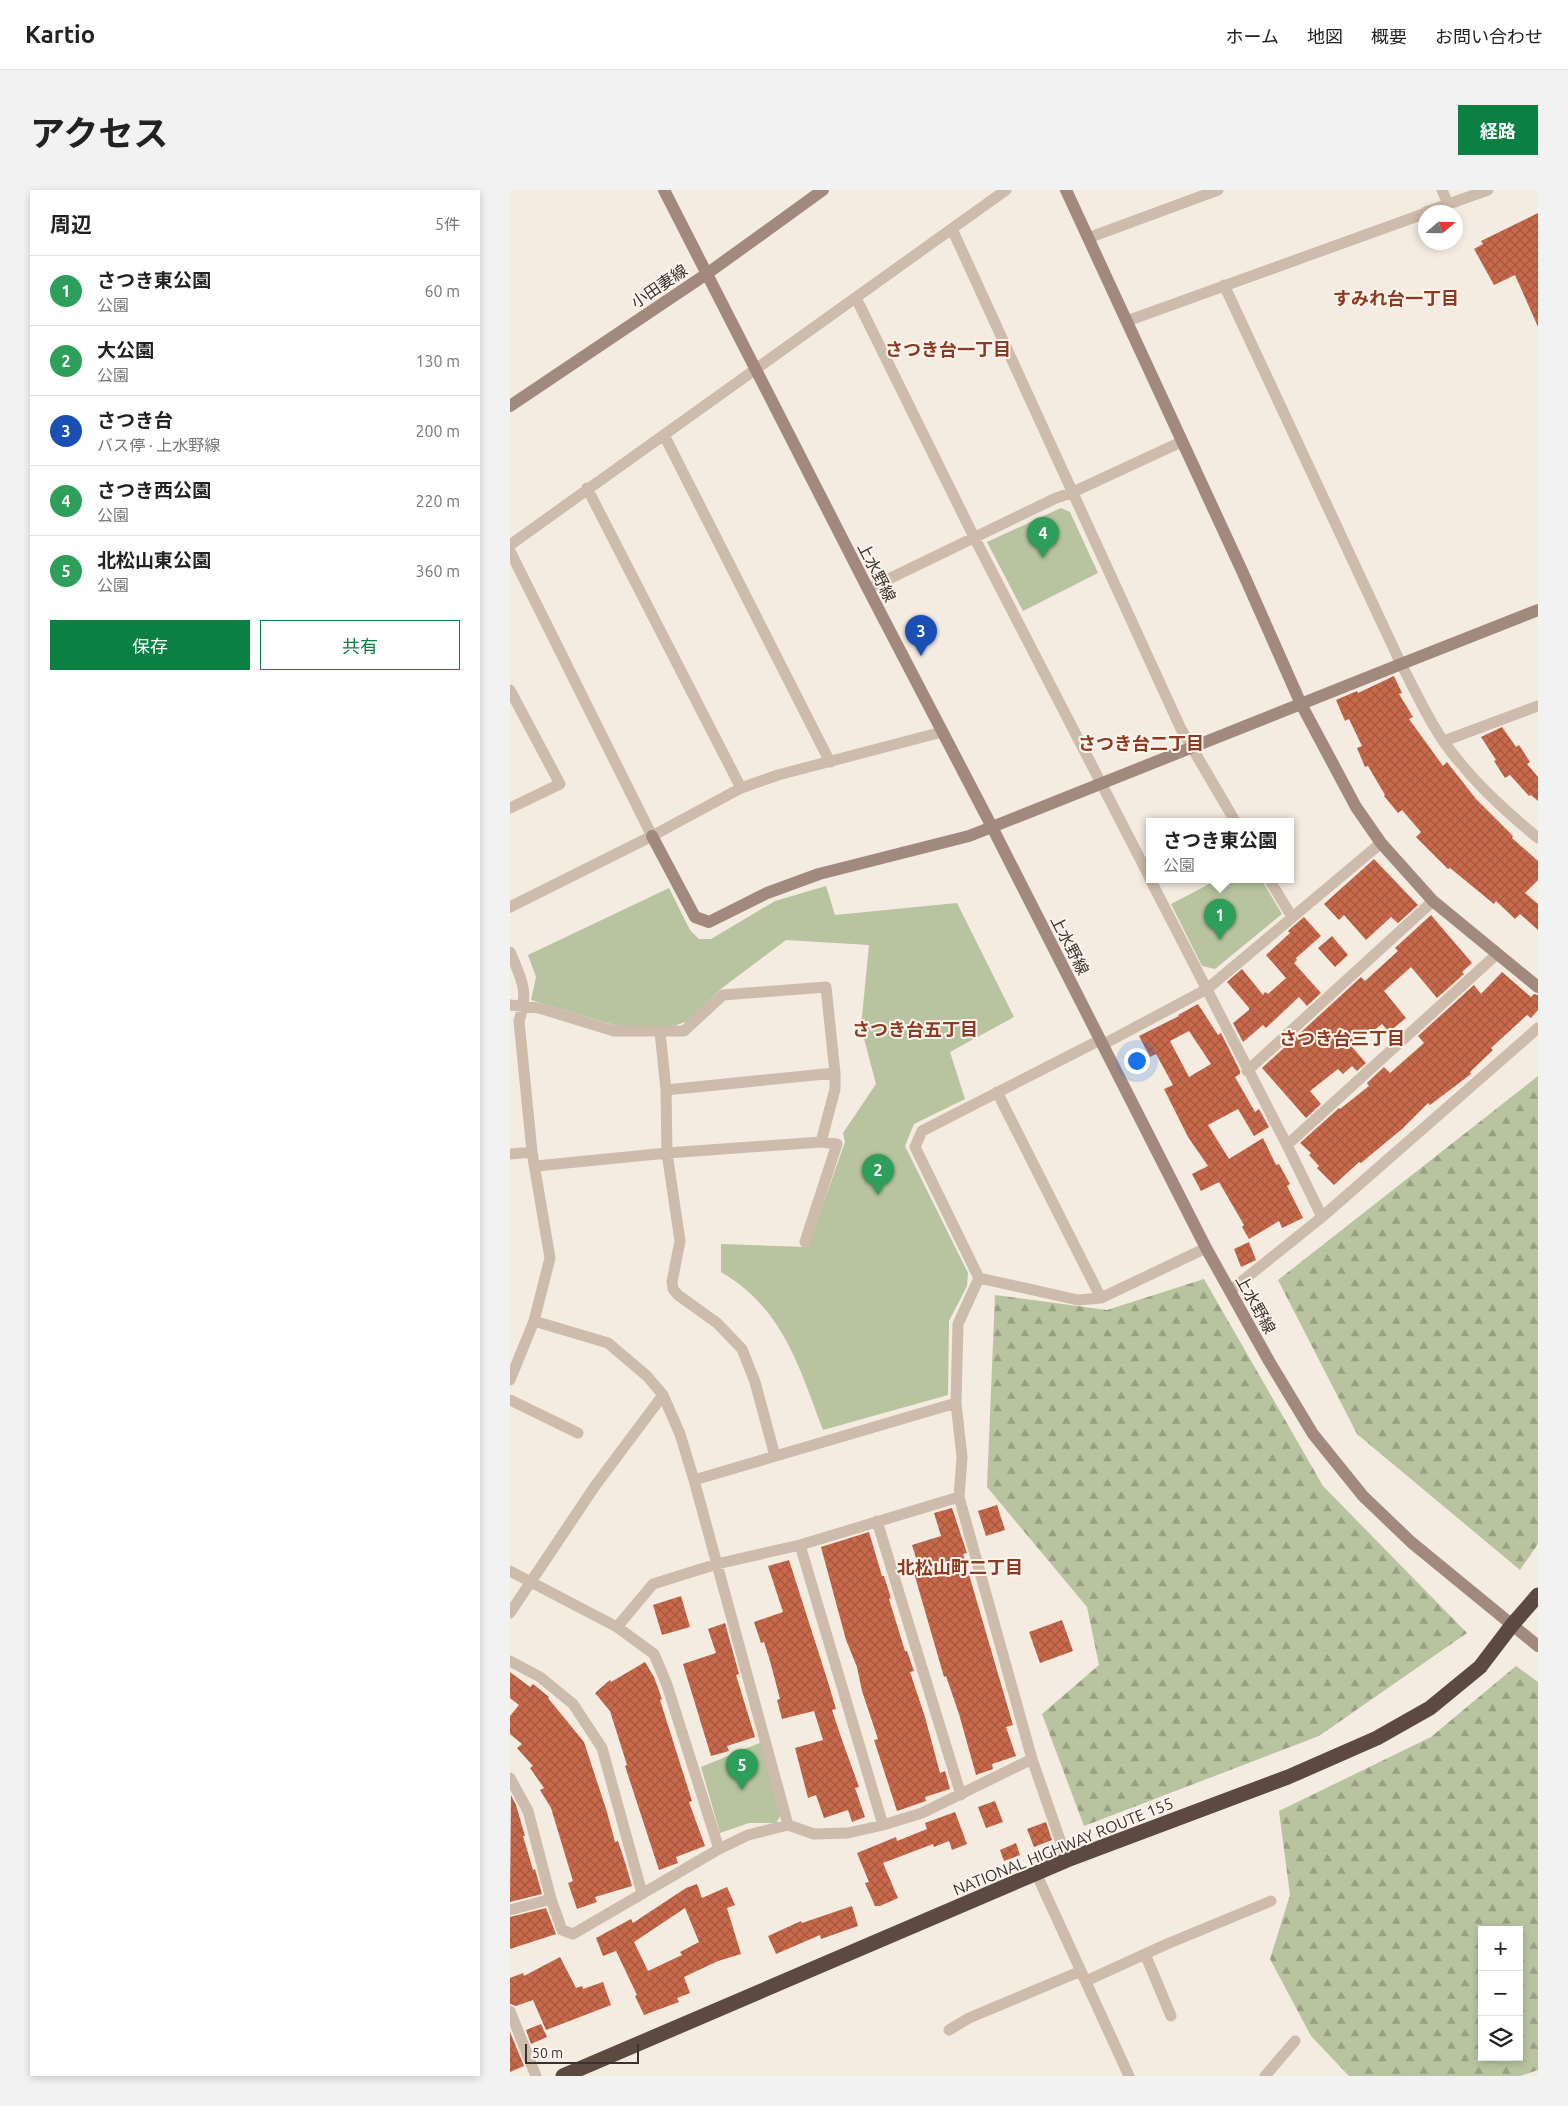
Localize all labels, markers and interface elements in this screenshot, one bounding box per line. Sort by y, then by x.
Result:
text: Kartio [25,21,95,48]
text: ホーム [1226,26,1279,46]
text: 地図 [1307,26,1343,46]
text: 概要 [1371,26,1407,46]
text: お問い合わせ [1435,26,1543,46]
button: 経路 [1458,105,1538,155]
text: アクセス [30,113,168,153]
north arrow [1418,205,1463,250]
text: 周辺 [50,212,92,236]
text: 5件 [435,215,460,233]
street label: 小田妻線 [627,261,691,311]
text: さつき東公園 [97,269,211,291]
text: 1 [61,282,71,300]
text: 60 m [424,282,460,300]
district label: すみれ台一丁目 [1333,288,1459,308]
text: 公園 [97,296,129,314]
text: 大公園 [97,339,154,361]
district label: さつき台一丁目 [885,339,1011,359]
text: 2 [61,352,71,370]
text: 130 m [415,352,460,370]
text: 公園 [97,366,129,384]
text: さつき台 [97,409,173,431]
text: 3 [61,422,71,440]
text: 200 m [415,422,460,440]
text: バス停 · 上水野線 [97,436,220,454]
text: さつき西公園 [97,479,211,501]
text: 4 [61,492,71,510]
text: 220 m [415,492,460,510]
text: 公園 [97,506,129,524]
pin: 4 [1027,517,1059,558]
street label: 上水野線 [854,539,900,605]
text: 北松山東公園 [97,549,211,571]
text: 5 [61,562,71,580]
text: 360 m [415,562,460,580]
text: 公園 [97,576,129,594]
pin: 3 [905,615,937,656]
button: 保存 [50,620,250,670]
button: 共有 [260,620,460,670]
district label: さつき台二丁目 [1078,733,1204,753]
popup [1146,818,1294,883]
text: さつき東公園 [1163,829,1277,851]
text: 公園 [1163,856,1195,874]
pin: 1 [1204,899,1236,940]
street label: 上水野線 [1047,912,1093,978]
district label: さつき台五丁目 [852,1019,978,1039]
district label: さつき台三丁目 [1279,1028,1405,1048]
your location [1124,1048,1150,1074]
pin: 2 [862,1154,894,1195]
street label: 上水野線 [1233,1272,1279,1336]
district label: 北松山町二丁目 [897,1557,1023,1577]
pin: 5 [726,1749,758,1790]
street label: NATIONAL HIGHWAY ROUTE 155 [950,1794,1176,1898]
map controls [1478,1926,1523,2061]
button: + [1478,1926,1523,1971]
button: − [1478,1971,1523,2016]
button: layers [1478,2016,1523,2061]
scale bar [525,2041,639,2064]
text: 50 m [532,2045,563,2061]

